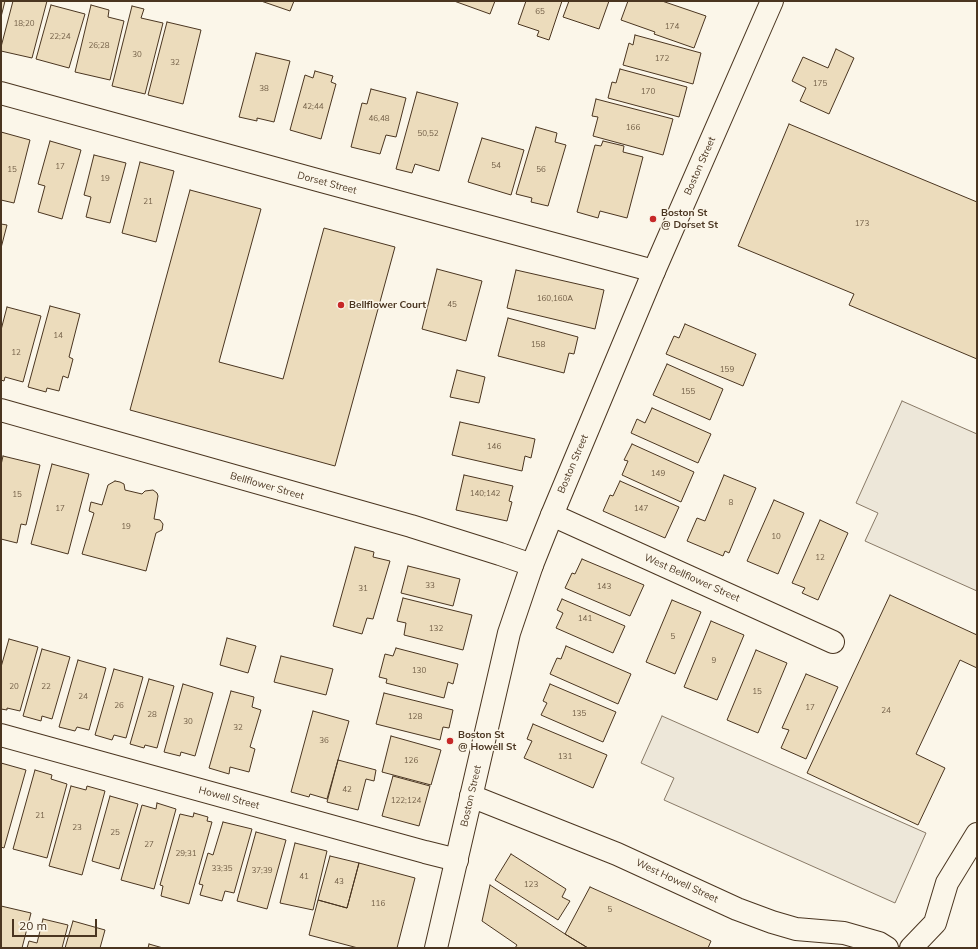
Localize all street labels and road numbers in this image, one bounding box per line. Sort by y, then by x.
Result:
street label: Boston Street [682,135,718,197]
street label: Dorset Street [296,169,358,197]
street label: Boston Street [555,433,591,495]
street label: Bellflower Street [229,470,305,502]
street label: West Bellflower Street [642,552,742,604]
street label: Boston Street [458,764,484,828]
street label: Howell Street [197,784,261,812]
street label: West Howell Street [634,857,720,905]

